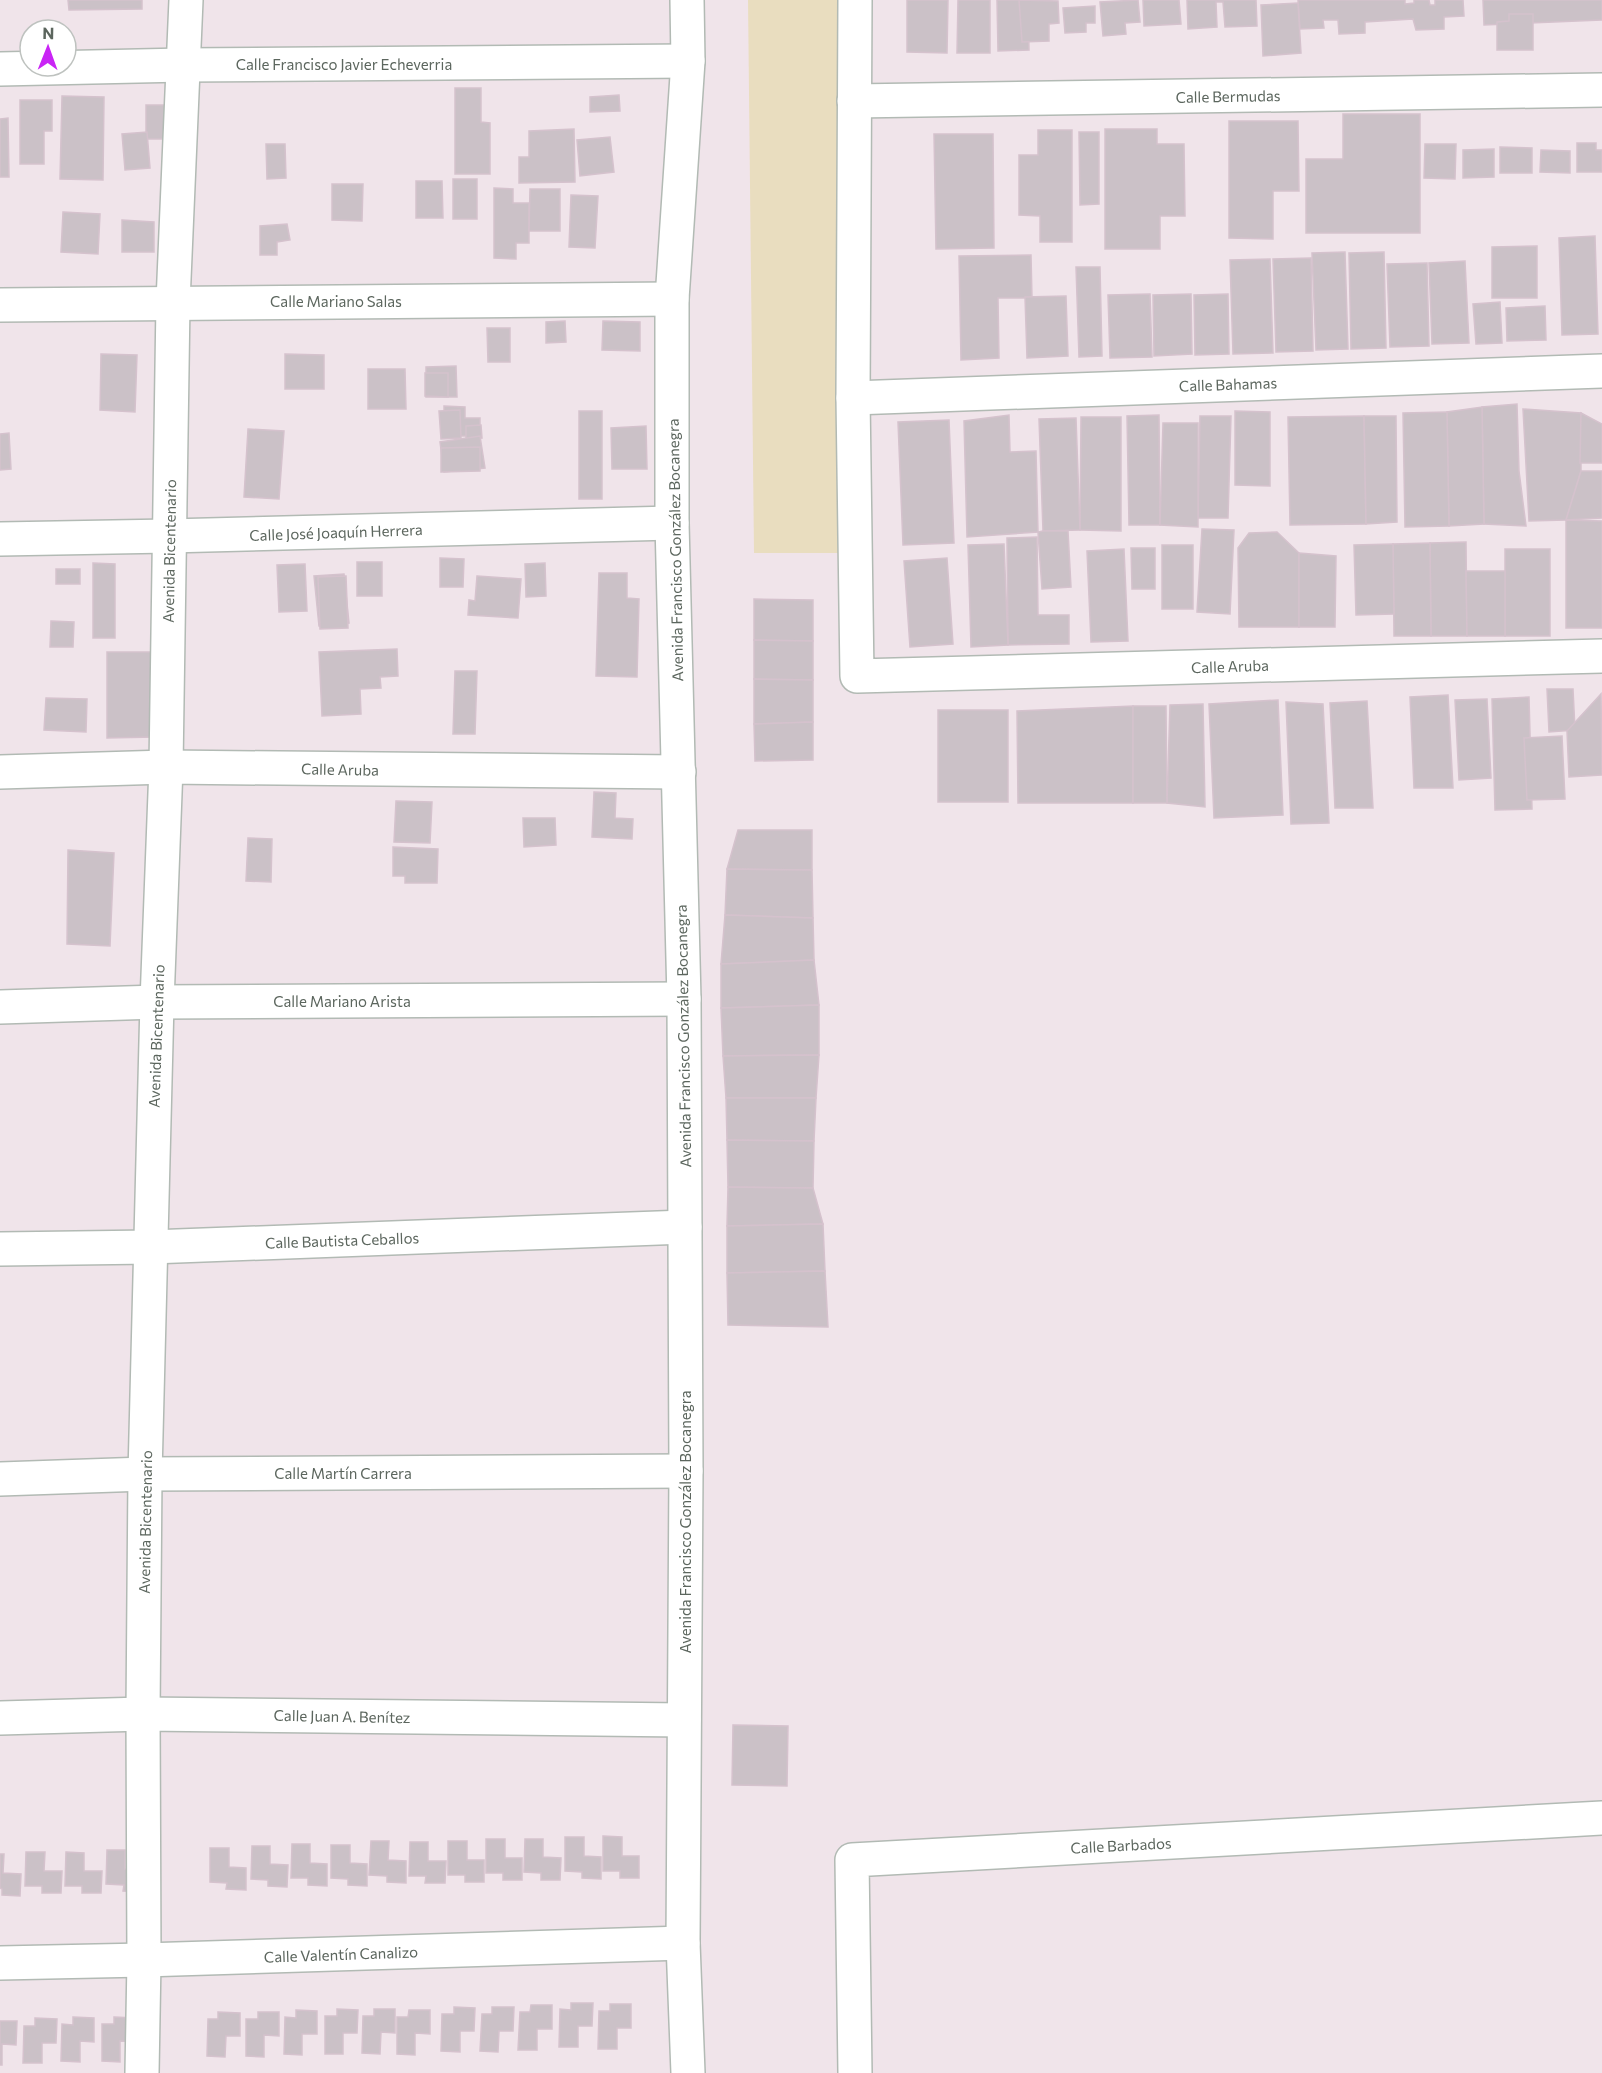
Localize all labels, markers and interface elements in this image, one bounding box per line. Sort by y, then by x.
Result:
north arrow [18,18,78,78]
text: N [42,23,54,42]
street label: Calle Francisco Javier Echeverria [236,55,452,73]
street label: Calle Bermudas [1175,86,1281,106]
street label: Calle Mariano Salas [270,292,402,310]
street label: Calle Bahamas [1179,373,1278,395]
street label: Avenida Francisco González Bocanegra [664,418,686,682]
street label: Avenida Bicentenario [159,479,179,623]
street label: Calle José Joaquín Herrera [249,520,423,544]
street label: Calle Aruba [1191,656,1269,676]
street label: Calle Aruba [301,759,379,779]
street label: Avenida Francisco González Bocanegra [672,904,694,1168]
street label: Avenida Bicentenario [144,964,168,1108]
street label: Calle Mariano Arista [273,992,411,1010]
street label: Calle Bautista Ceballos [265,1228,420,1252]
street label: Avenida Francisco González Bocanegra [676,1390,694,1654]
street label: Avenida Bicentenario [135,1450,155,1594]
street label: Calle Martín Carrera [274,1464,412,1482]
street label: Calle Juan A. Benítez [273,1706,411,1726]
street label: Calle Barbados [1070,1833,1172,1857]
street label: Calle Valentín Canalizo [264,1942,418,1966]

